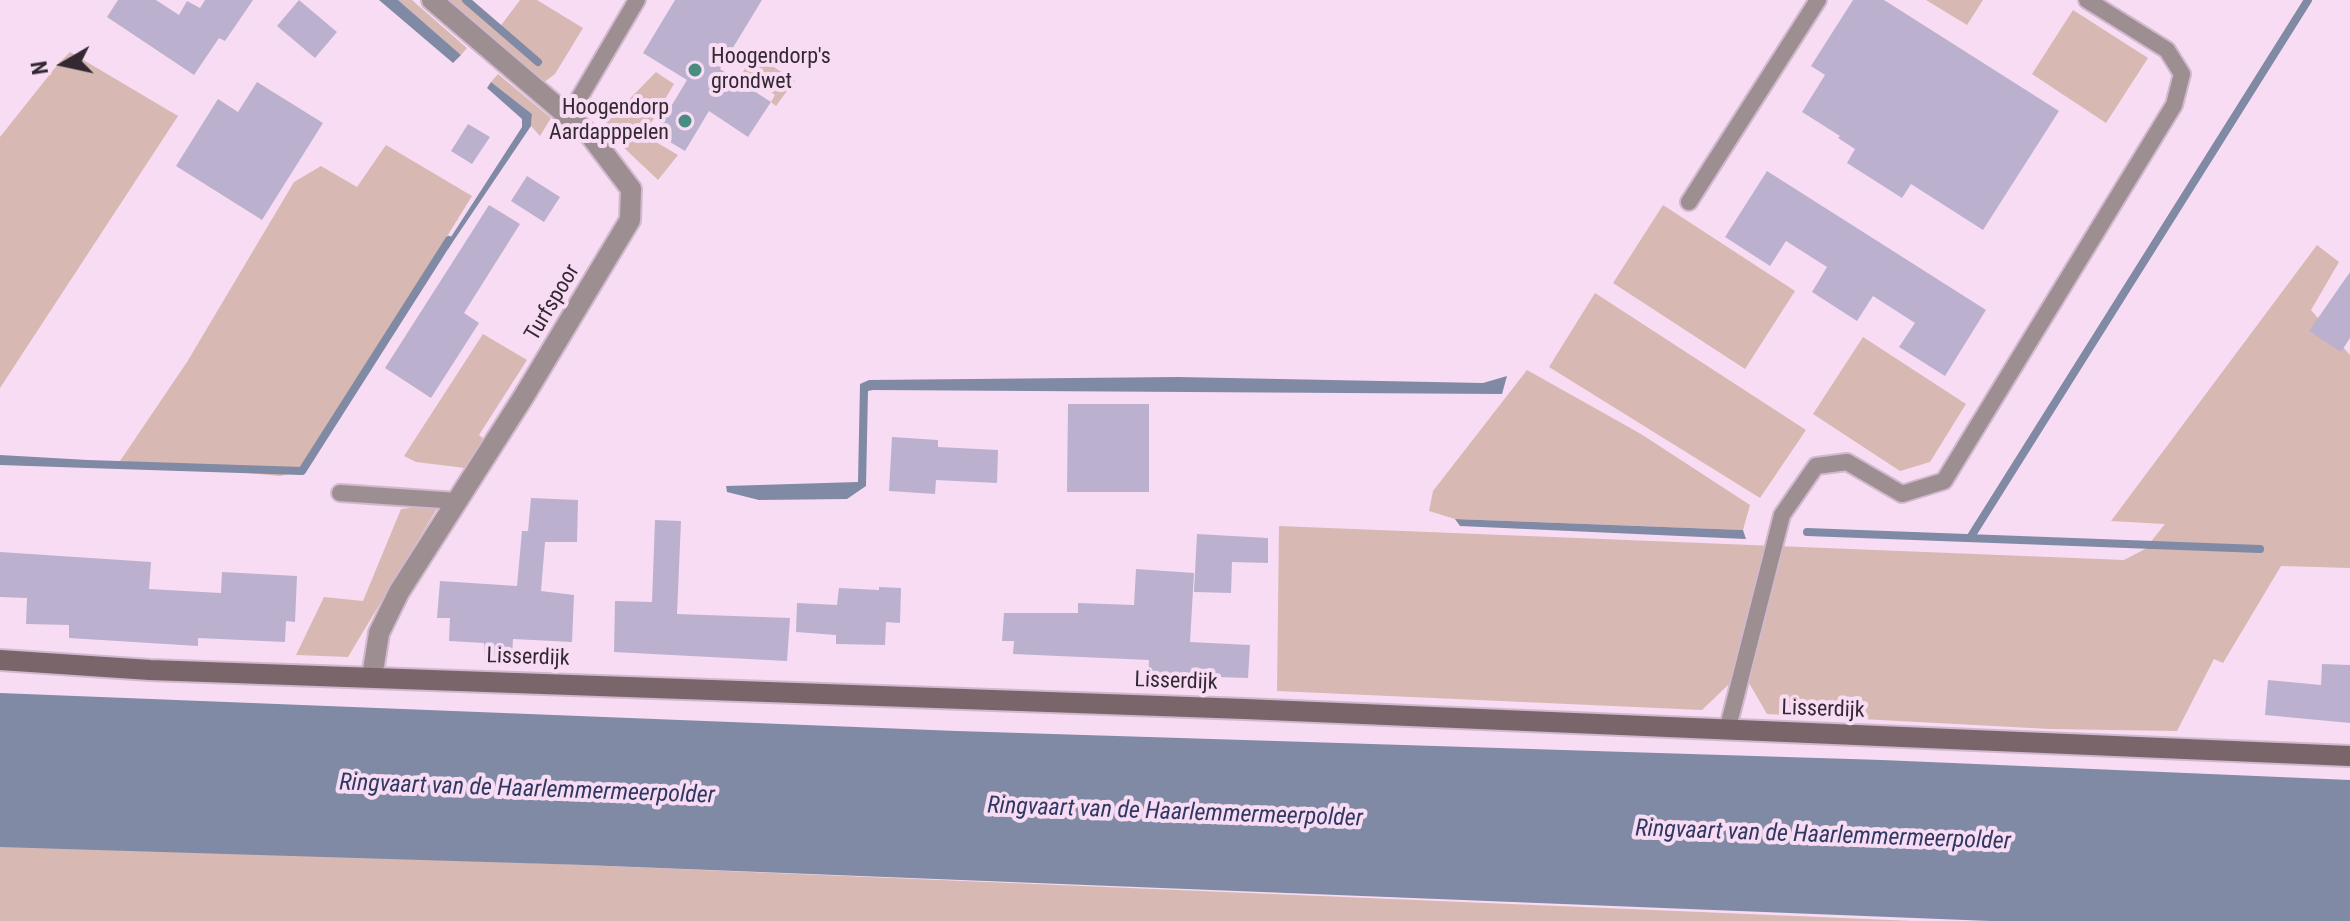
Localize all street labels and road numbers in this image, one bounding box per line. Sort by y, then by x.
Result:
street label: Turfspoor [520,260,586,346]
street label: Lisserdijk [486,643,570,673]
street label: Lisserdijk [1134,667,1218,697]
street label: Lisserdijk [1781,695,1865,725]

